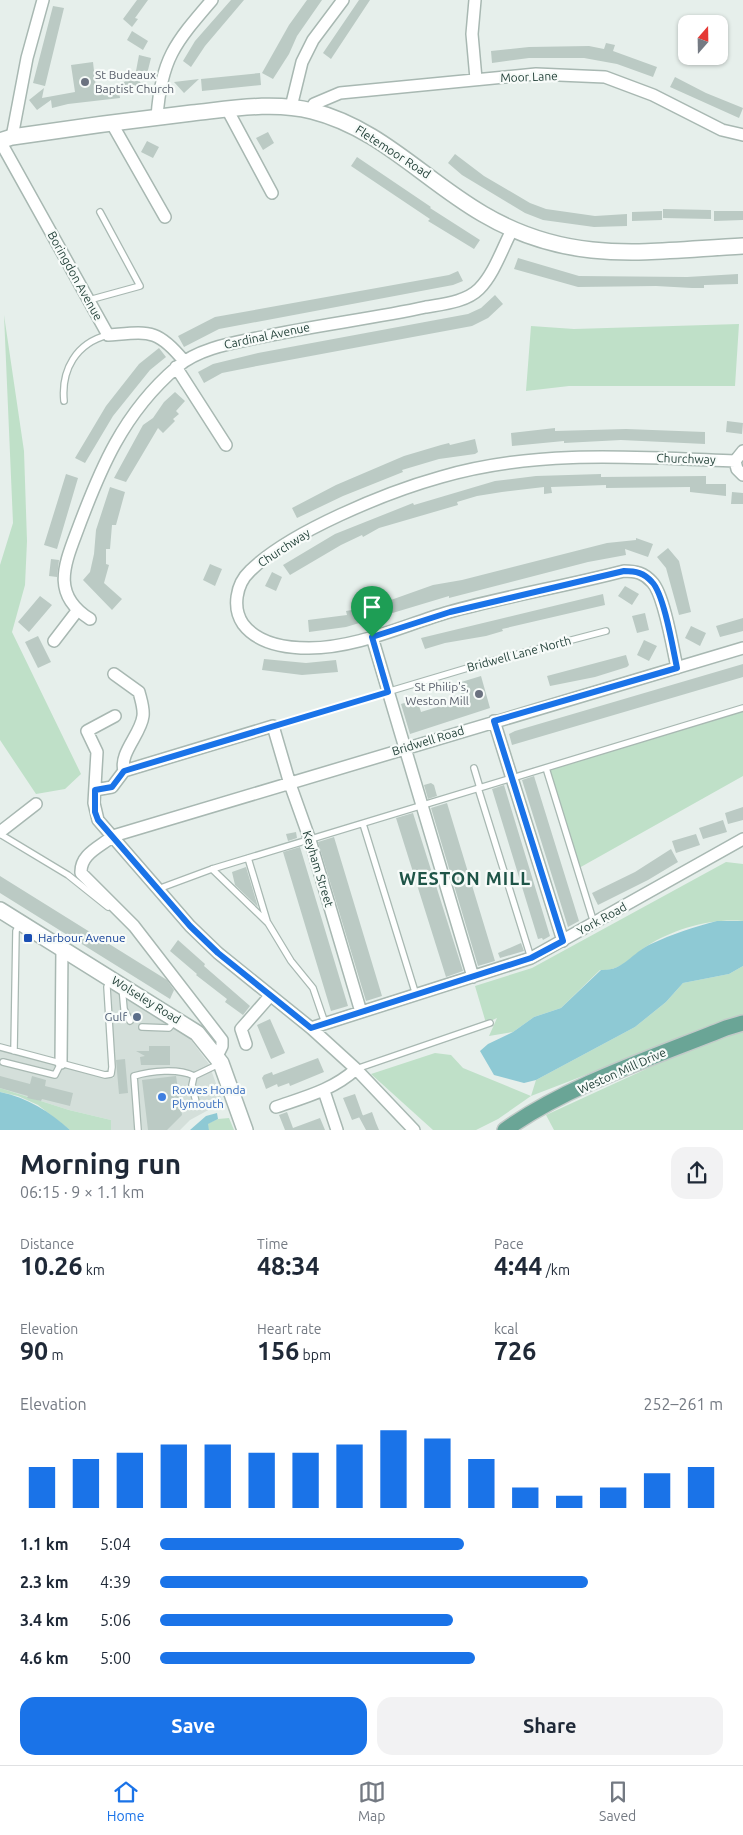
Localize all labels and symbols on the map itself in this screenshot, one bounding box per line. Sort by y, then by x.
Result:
north arrow [678,15,728,65]
place label: St Budeaux Baptist Church [95,68,174,95]
street label: Moor Lane [500,69,558,84]
marker: St Budeaux Baptist Church [79,76,91,88]
street label: Fletemoor Road [353,123,433,181]
street label: Boringdon Avenue [46,229,105,323]
street label: Cardinal Avenue [223,320,311,351]
street label: Churchway [656,451,716,466]
street label: Churchway [255,526,312,569]
pin [351,586,393,637]
street label: Bridwell Lane North [465,633,572,674]
place label: St Philip's, Weston Mill [405,680,469,707]
marker: St Philip's, Weston Mill [473,688,485,700]
street label: Bridwell Road [390,723,465,758]
street label: Keyham Street [301,829,336,909]
district label: WESTON MILL [399,868,531,888]
street label: York Road [575,900,629,937]
place label: Harbour Avenue [38,931,126,944]
marker: Harbour Avenue [22,932,34,944]
street label: Wolseley Road [109,973,183,1026]
place label: Gulf [104,1010,127,1023]
marker: Gulf [131,1011,143,1023]
street label: Weston Mill Drive [576,1045,668,1096]
place label: Rowes Honda Plymouth [172,1083,246,1110]
marker: Rowes Honda Plymouth [156,1091,168,1103]

